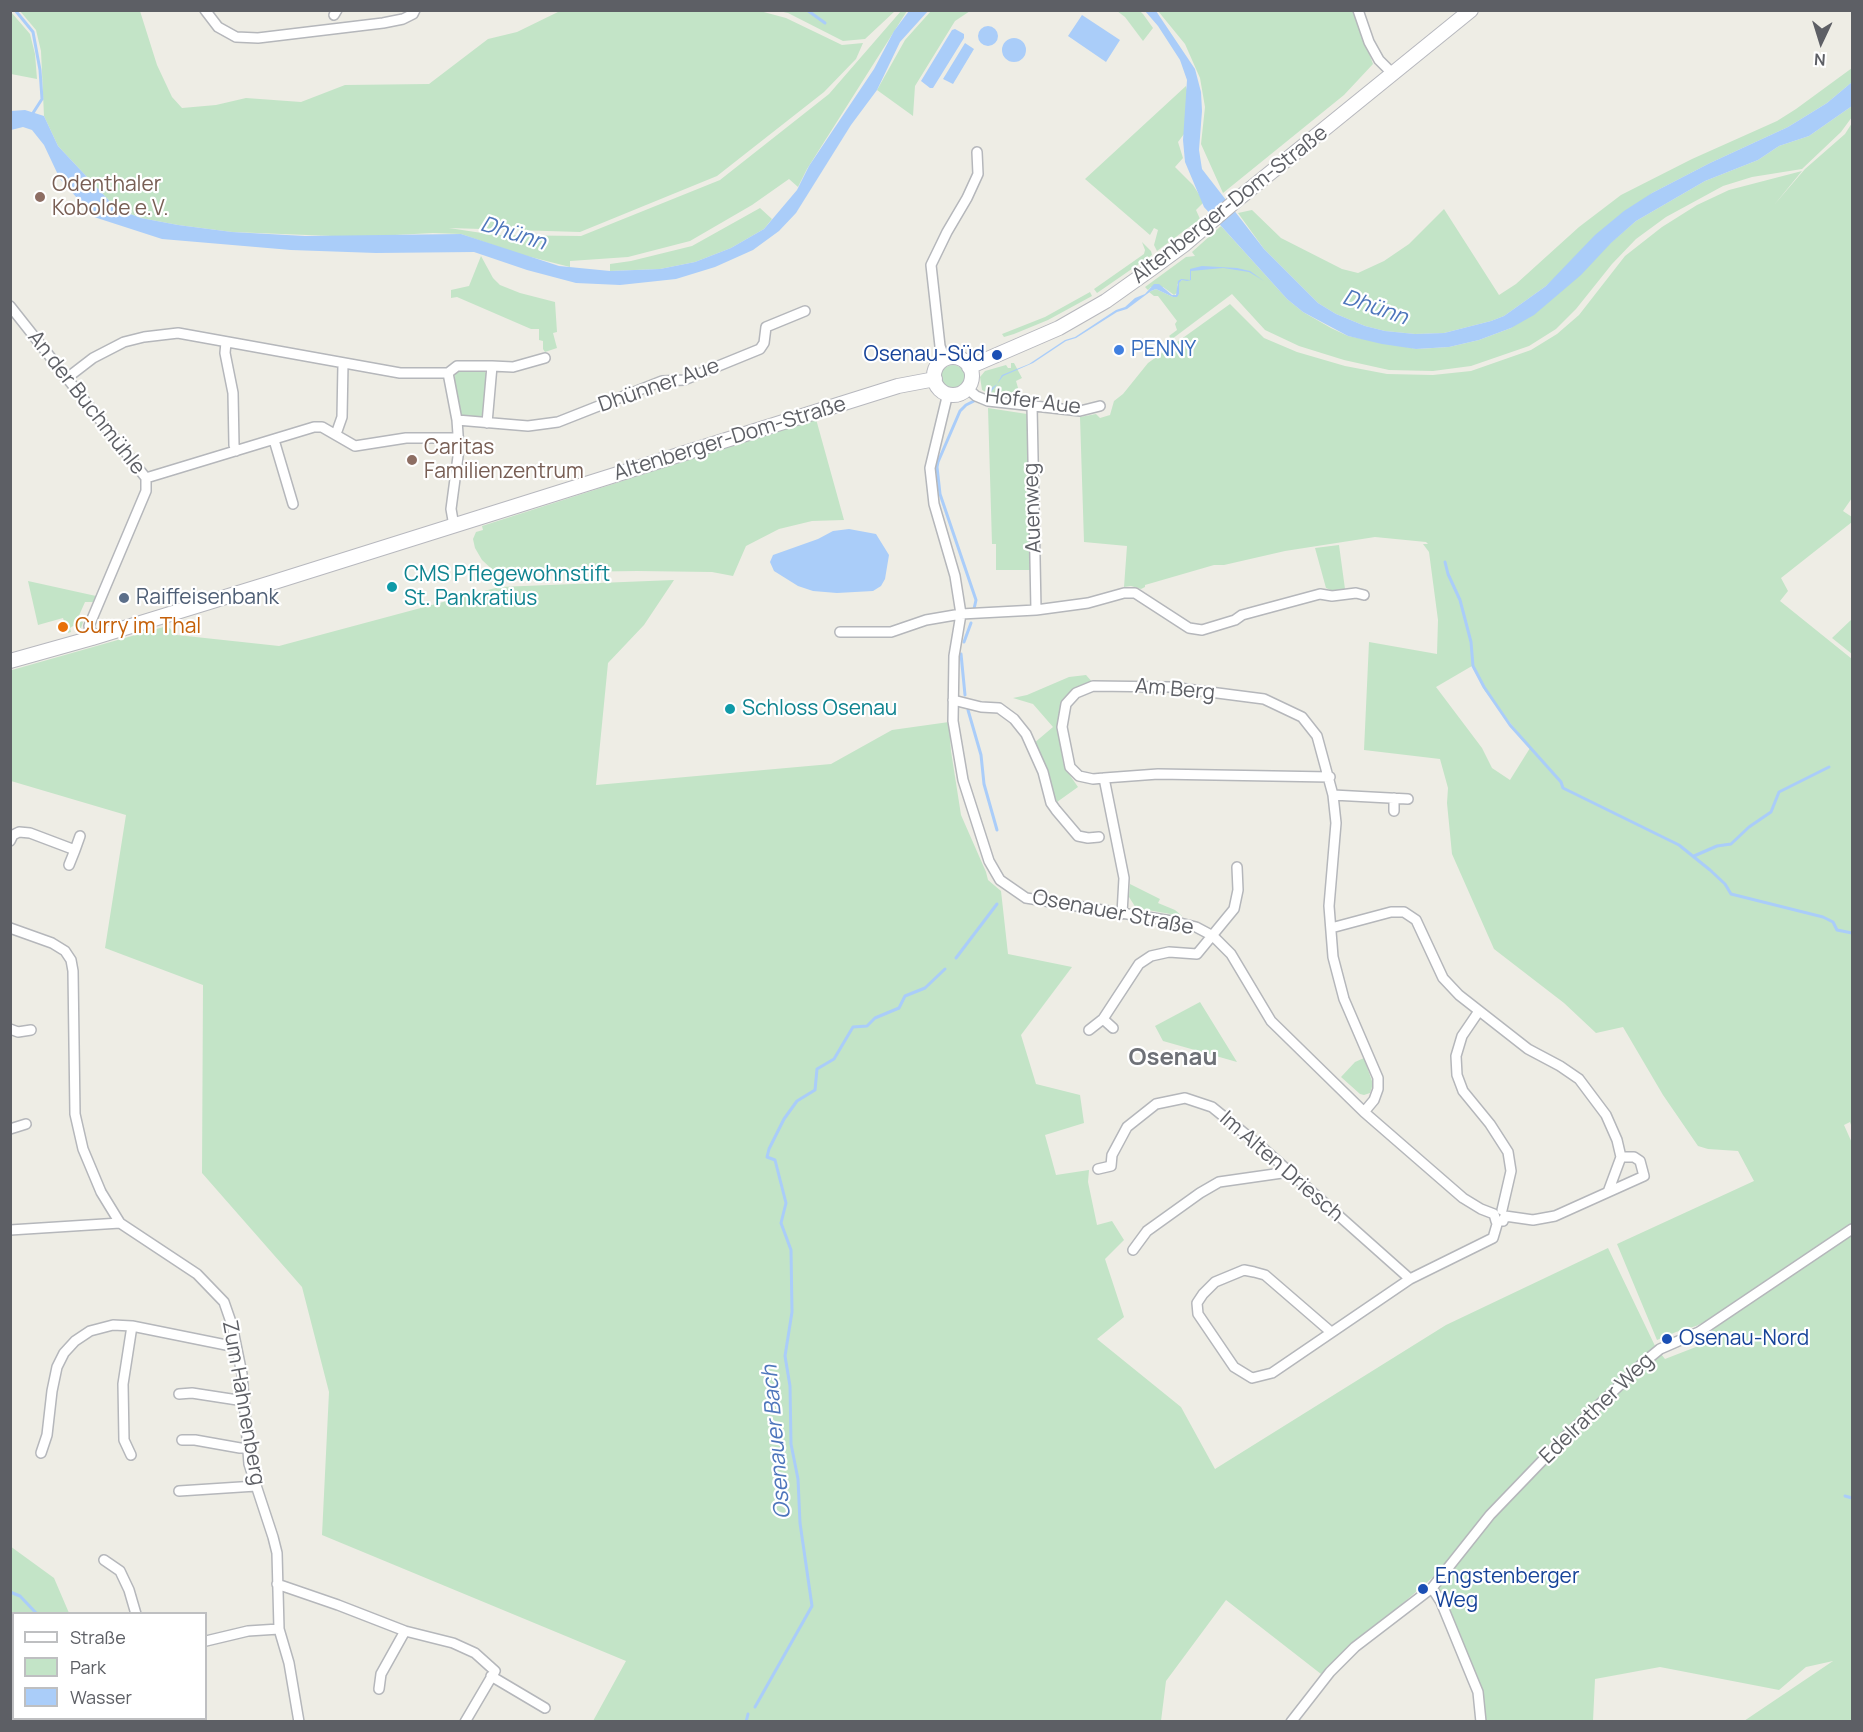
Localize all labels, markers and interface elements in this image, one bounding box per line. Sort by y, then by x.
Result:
north arrow [1791,12,1851,72]
text: N [1813,49,1826,71]
street label: Altenberger-Dom-Straße [1127,121,1333,289]
place label: Odenthaler Kobolde e.V. [52,172,169,222]
marker: Odenthaler Kobolde e.V. [33,190,47,204]
water label: Dhünn [477,212,549,256]
water label: Dhünn [1339,285,1411,331]
street label: An der Buchmühle [22,326,150,480]
place label: PENNY [1131,337,1196,363]
place label: Osenau-Süd [864,342,985,368]
marker: PENNY [1112,343,1126,357]
marker: Osenau-Süd [990,348,1004,362]
street label: Dhünner Aue [595,354,723,418]
street label: Hofer Aue [984,384,1082,420]
street label: Altenberger-Dom-Straße [611,392,849,486]
place label: Caritas Familienzentrum [424,435,584,485]
marker: Caritas Familienzentrum [405,453,419,467]
street label: Auenweg [1019,462,1047,554]
place label: CMS Pflegewohnstift St. Pankratius [404,562,610,612]
marker: CMS Pflegewohnstift St. Pankratius [385,580,399,594]
place label: Raiffeisenbank [136,585,279,611]
marker: Raiffeisenbank [117,591,131,605]
place label: Curry im Thal [75,614,201,640]
marker: Curry im Thal [56,620,70,634]
street label: Am Berg [1134,674,1216,706]
place label: Schloss Osenau [742,696,897,722]
marker: Schloss Osenau [723,702,737,716]
street label: Osenauer Straße [1030,885,1196,941]
district label: Osenau [1129,1044,1217,1072]
street label: Im Alten Driesch [1214,1106,1348,1228]
street label: Zum Hahnenberg [216,1319,270,1487]
place label: Osenau-Nord [1679,1326,1809,1352]
marker: Osenau-Nord [1660,1332,1674,1346]
street label: Edelrather Weg [1535,1348,1659,1470]
water label: Osenauer Bach [757,1364,797,1520]
place label: Engstenberger Weg [1435,1564,1579,1614]
marker: Engstenberger Weg [1416,1582,1430,1596]
legend [12,1612,207,1720]
text: Straße [70,1625,126,1649]
text: Park [70,1655,106,1679]
text: Wasser [70,1685,132,1709]

